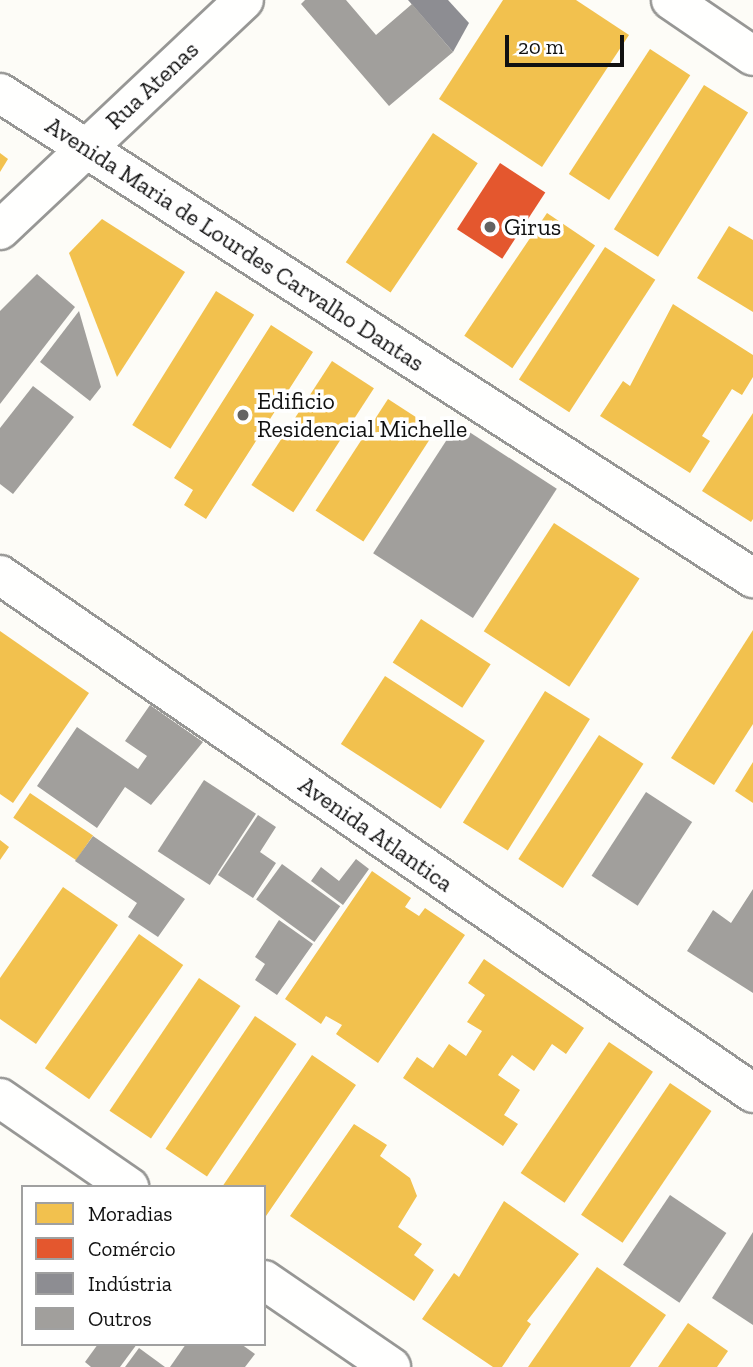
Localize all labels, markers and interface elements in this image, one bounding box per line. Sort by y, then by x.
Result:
scale bar [508,21,627,65]
text: 20 m [518,34,564,59]
street label: Rua Atenas [100,35,204,135]
street label: Avenida Maria de Lourdes Carvalho Dantas [40,111,430,377]
place label: Girus [504,213,561,241]
marker: Girus [482,219,498,235]
place label: Edificio Residencial Michelle [257,387,467,443]
marker: Edificio Residencial Michelle [235,407,251,423]
street label: Avenida Atlantica [293,770,459,898]
legend [21,1185,266,1346]
text: Moradias [88,1201,173,1226]
text: Comércio [88,1236,176,1261]
text: Indústria [88,1271,172,1296]
text: Outros [88,1306,152,1331]

